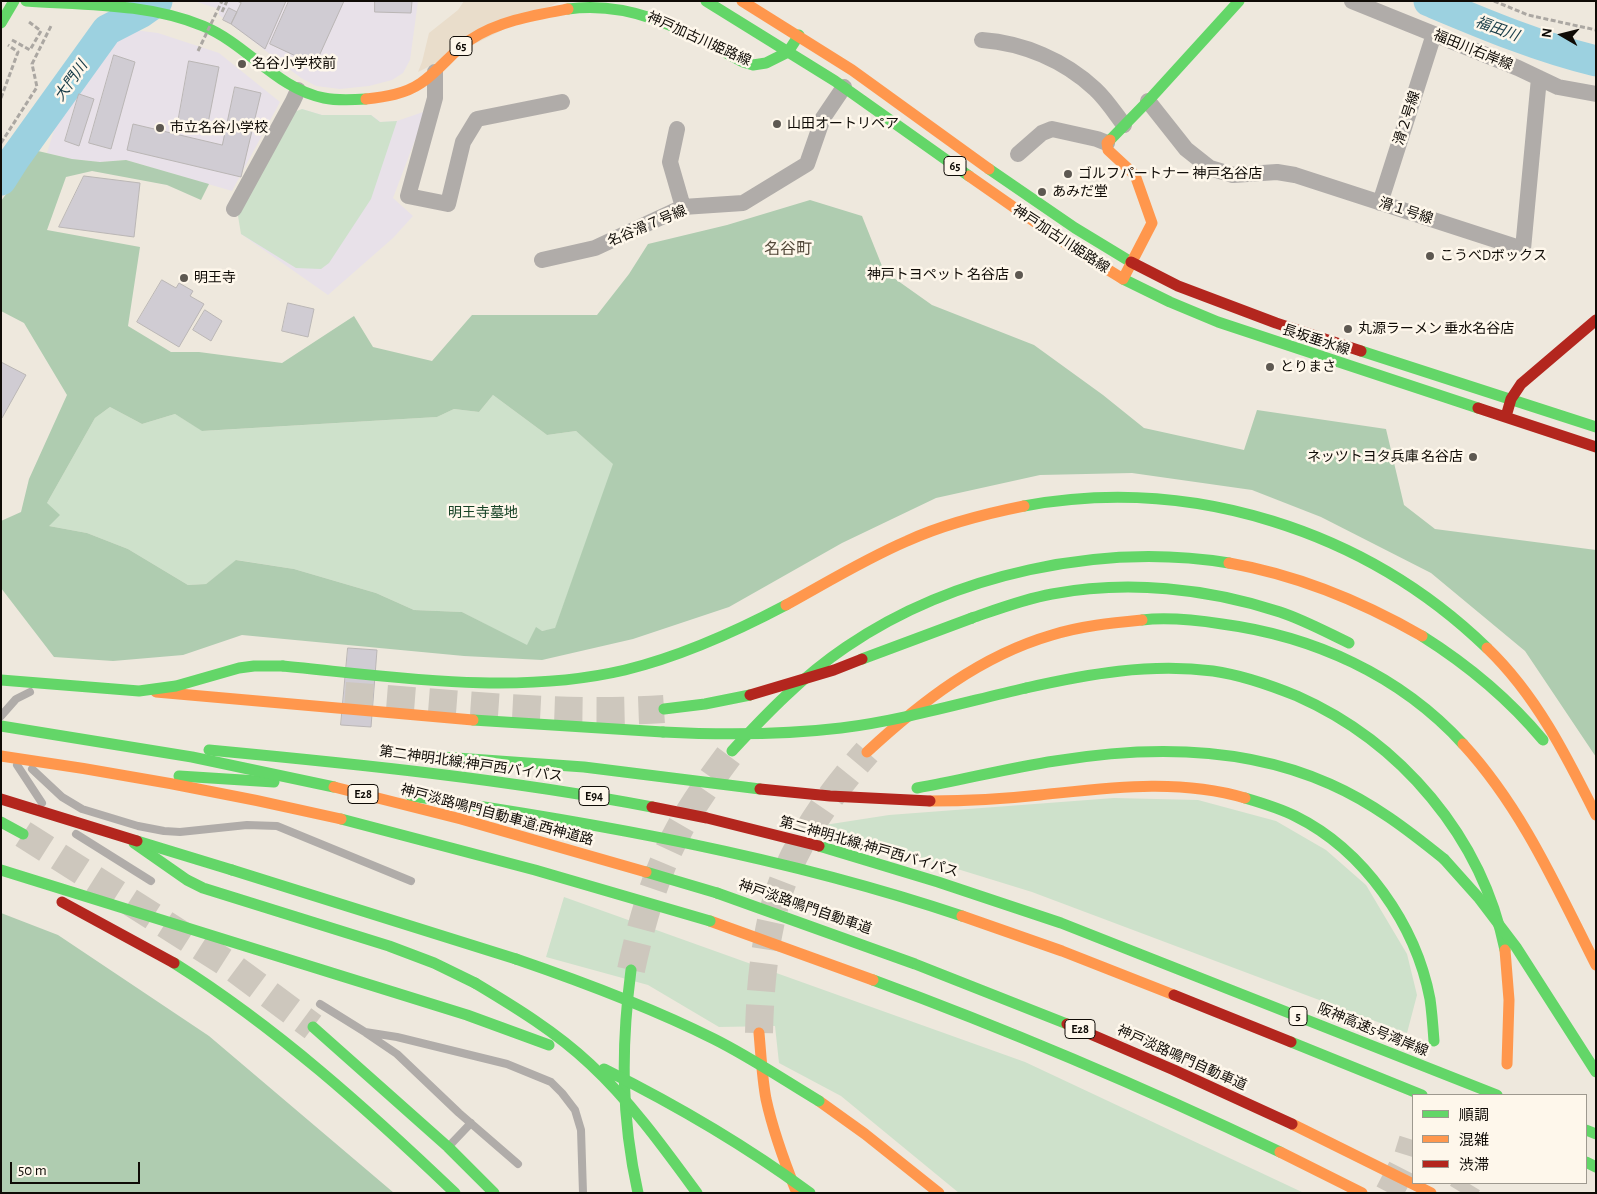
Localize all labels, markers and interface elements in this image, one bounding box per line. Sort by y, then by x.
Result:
street label: 神戸加古川姫路線 [644,9,754,69]
north arrow [1537,10,1587,60]
water label: 福田川 [1473,13,1521,45]
street label: 福田川右岸線 [1431,26,1515,74]
text: N [1540,27,1555,39]
road number: 65 [450,36,472,56]
place label: 名谷小学校前 [252,56,336,72]
water label: 大門川 [51,57,91,105]
marker: 名谷小学校前 [236,58,248,70]
street label: 滑２号線 [1390,89,1424,147]
place label: 山田オートリペア [787,116,899,132]
marker: 山田オートリペア [771,118,783,130]
place label: 市立名谷小学校 [170,120,268,136]
marker: 市立名谷小学校 [154,122,166,134]
road number: 65 [944,157,966,176]
place label: ゴルフパートナー 神戸名谷店 [1078,166,1262,182]
marker: ゴルフパートナー 神戸名谷店 [1062,168,1074,180]
place label: あみだ堂 [1052,184,1108,200]
marker: あみだ堂 [1036,186,1048,198]
street label: 滑１号線 [1377,194,1435,228]
street label: 神戸加古川姫路線 [1009,201,1113,277]
street label: 名谷滑７号線 [605,202,689,250]
district label: 名谷町 [764,239,812,259]
place label: こうべDボックス [1440,248,1547,264]
marker: こうべDボックス [1424,250,1436,262]
place label: 神戸トヨペット 名谷店 [867,267,1009,283]
marker: 神戸トヨペット 名谷店 [1013,269,1025,281]
place label: 明王寺 [194,270,236,286]
marker: 明王寺 [178,272,190,284]
street label: 長坂垂水線 [1280,321,1352,359]
place label: 丸源ラーメン 垂水名谷店 [1358,321,1514,337]
marker: 丸源ラーメン 垂水名谷店 [1342,323,1354,335]
place label: とりまさ [1280,359,1336,375]
marker: とりまさ [1264,361,1276,373]
place label: ネッツトヨタ兵庫 名谷店 [1307,449,1463,465]
marker: ネッツトヨタ兵庫 名谷店 [1467,451,1479,463]
park label: 明王寺墓地 [448,505,518,521]
street label: 第二神明北線;神戸西バイパス [378,743,564,785]
street label: 神戸淡路鳴門自動車道;西神道路 [399,781,595,849]
road number: E28 [348,784,378,804]
road number: E94 [579,786,609,806]
street label: 第二神明北線;神戸西バイパス [778,813,960,881]
street label: 神戸淡路鳴門自動車道 [736,876,874,938]
street label: 阪神高速5号湾岸線 [1315,1000,1431,1060]
road number: 5 [1289,1006,1307,1026]
road number: E28 [1065,1020,1095,1038]
street label: 神戸淡路鳴門自動車道 [1115,1022,1249,1094]
legend [1412,1094,1587,1184]
text: 順調 [1459,1108,1489,1123]
text: 混雑 [1459,1133,1489,1148]
scale bar [12,1152,142,1184]
text: 渋滞 [1459,1158,1489,1173]
text: 50 m [18,1163,47,1178]

